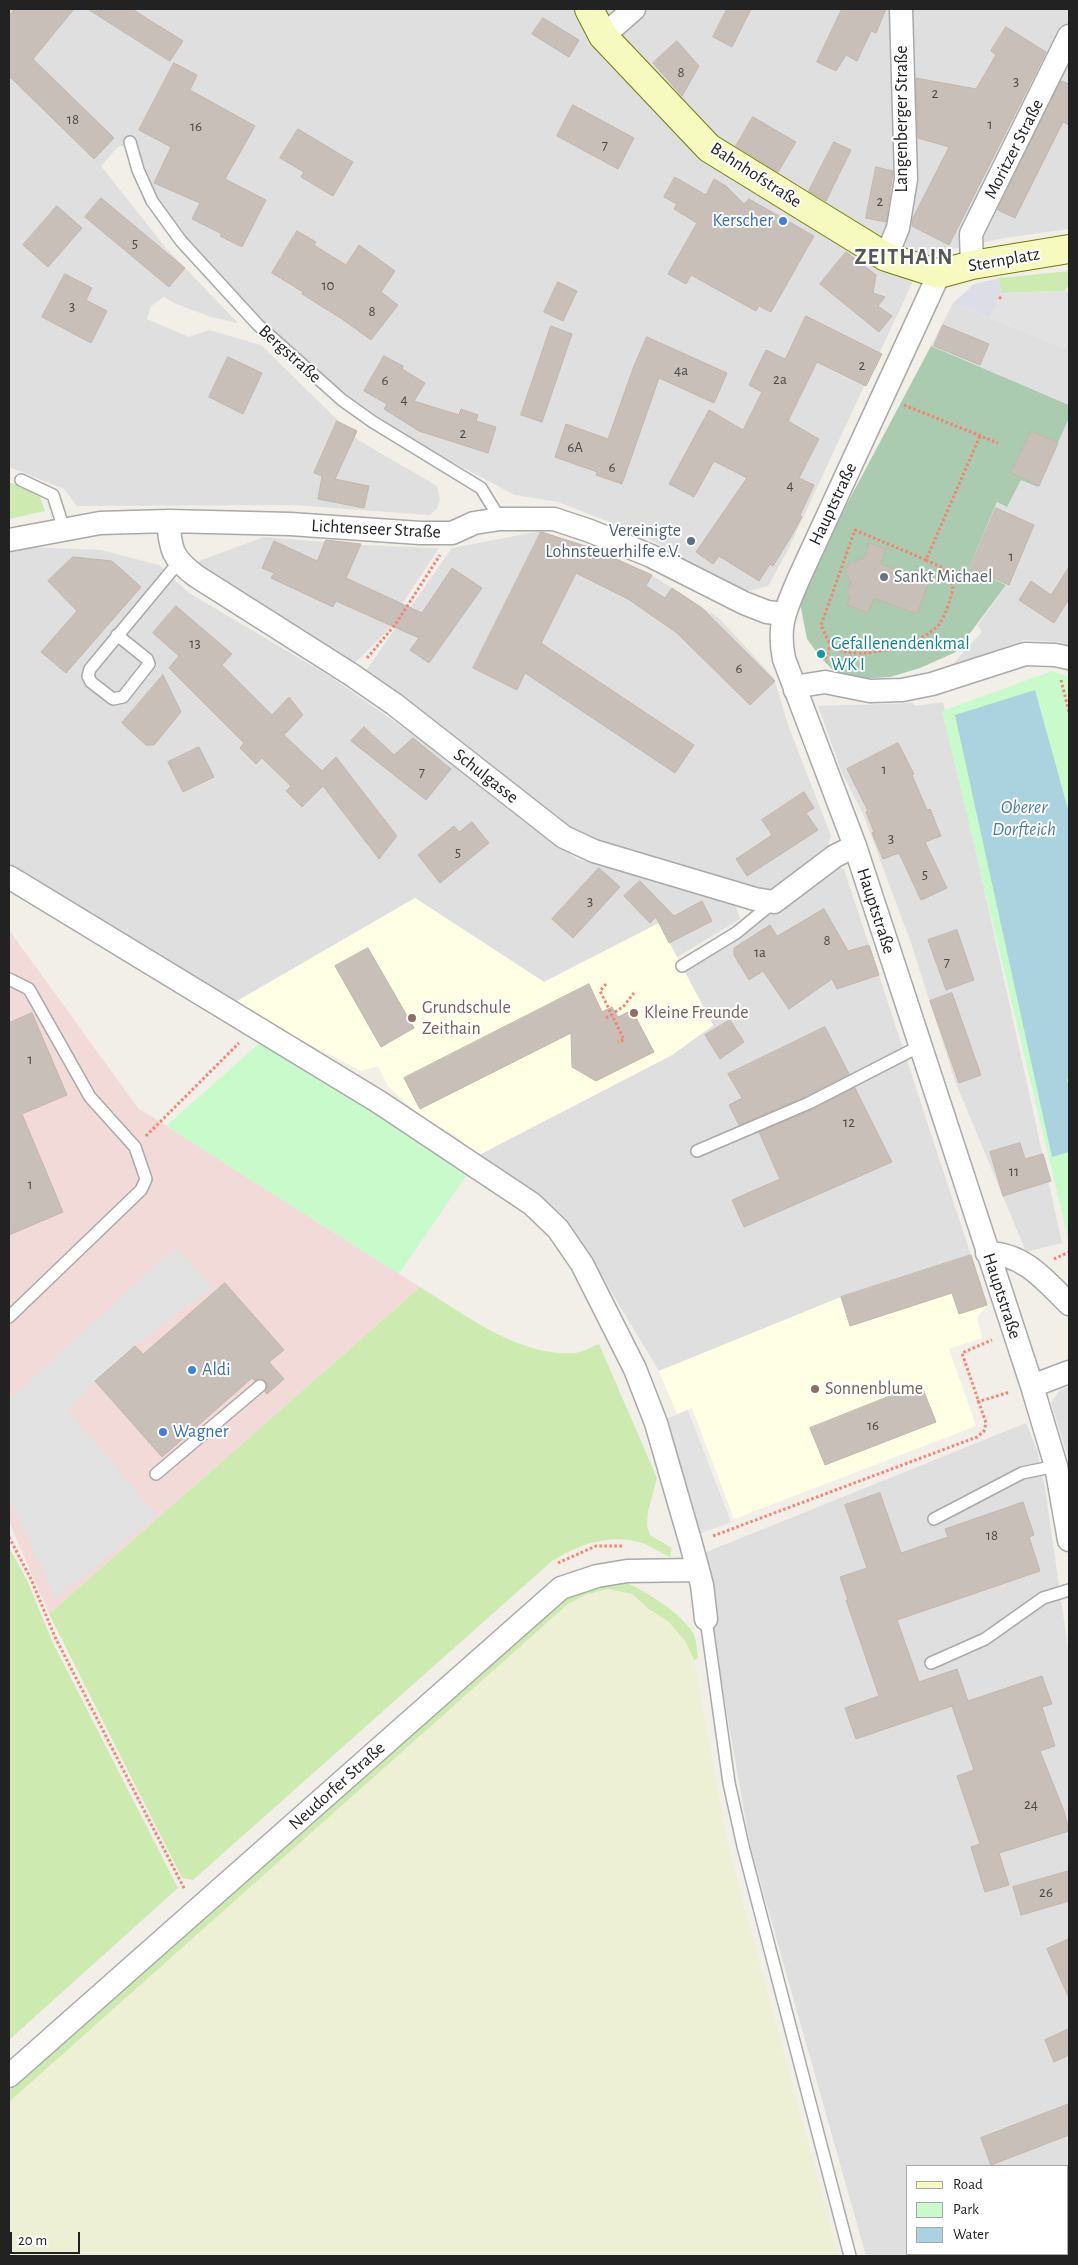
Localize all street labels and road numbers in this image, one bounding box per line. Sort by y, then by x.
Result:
street label: Langenberger Straße [891,46,913,192]
street label: Moritzer Straße [980,95,1048,203]
street label: Bahnhofstraße [706,138,806,212]
street label: Sternplatz [966,243,1042,277]
street label: Bergstraße [254,320,326,388]
street label: Hauptstraße [804,459,862,549]
street label: Lichtenseer Straße [311,515,441,543]
street label: Schulgasse [449,744,523,808]
street label: Hauptstraße [852,865,900,957]
street label: Hauptstraße [978,1250,1026,1342]
street label: Neudorfer Straße [284,1737,390,1835]

